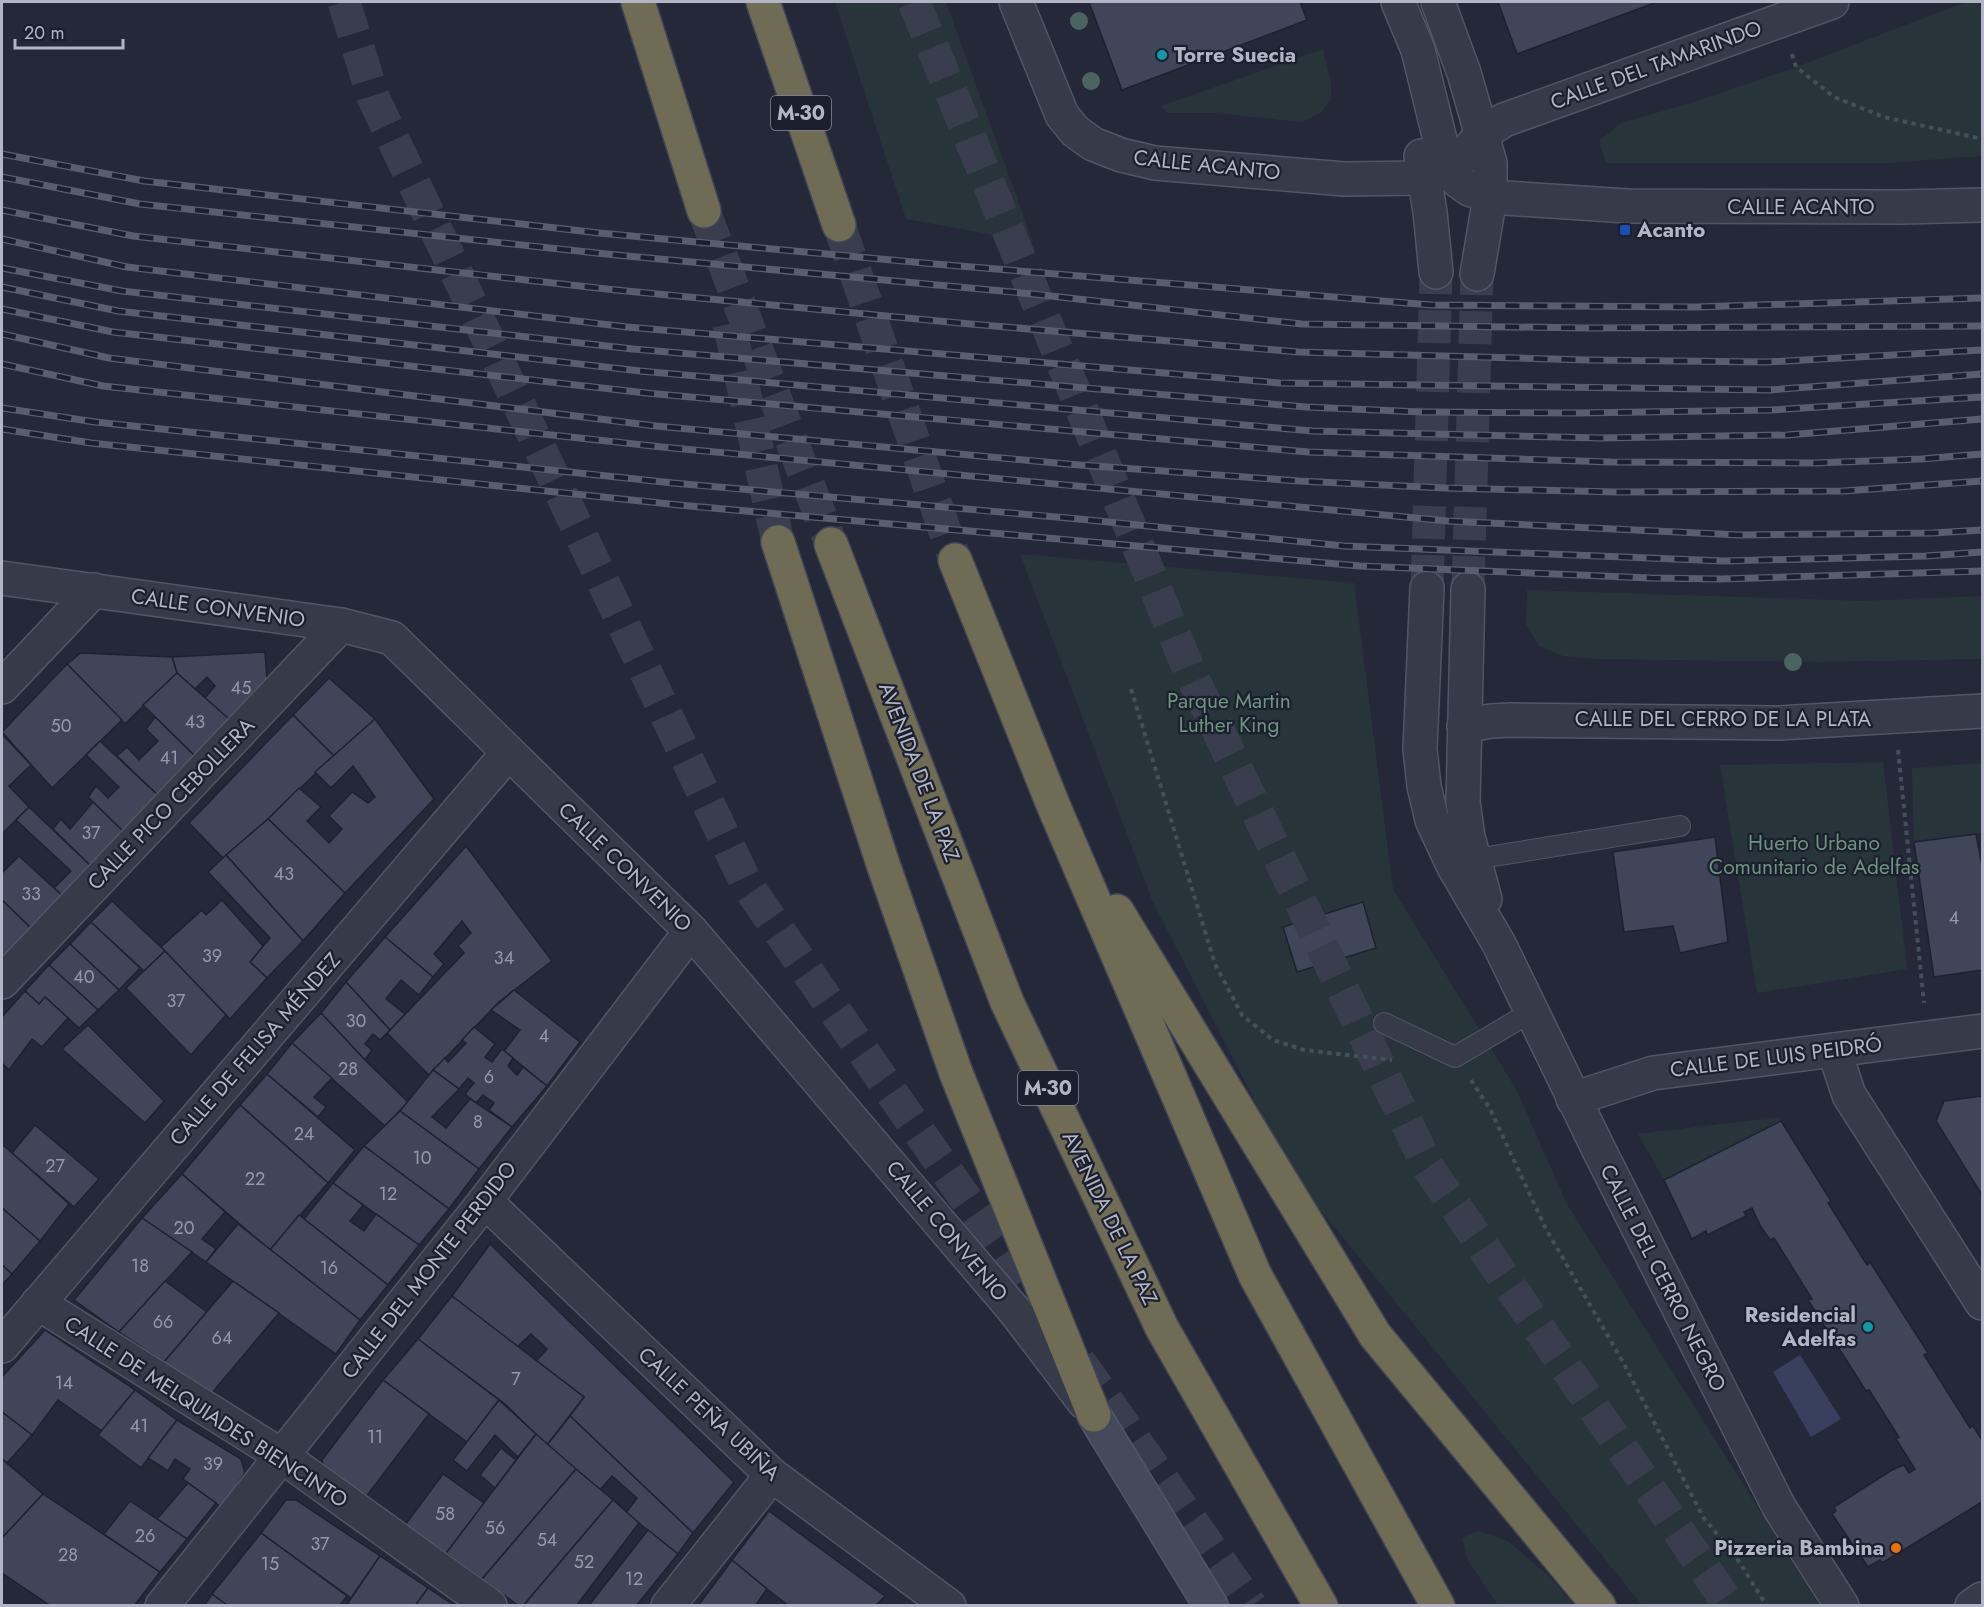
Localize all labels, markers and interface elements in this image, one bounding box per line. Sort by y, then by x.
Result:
scale bar [15,12,123,50]
street label: CALLE DEL TAMARINDO [1546,13,1766,117]
text: 20 m [24,20,64,46]
place label: Torre Suecia [1174,40,1296,70]
marker: Torre Suecia [1155,48,1169,62]
road number: M-30 [771,96,831,130]
street label: CALLE ACANTO [1132,142,1282,188]
street label: CALLE ACANTO [1727,192,1875,222]
place label: Acanto [1636,215,1705,245]
marker: Acanto [1618,223,1632,237]
street label: CALLE CONVENIO [129,581,307,635]
house number: 45 [231,675,251,701]
street label: AVENIDA DE LA PAZ [871,678,967,867]
park label: Parque Martin Luther King [1167,686,1291,740]
street label: CALLE DEL CERRO DE LA PLATA [1575,704,1871,734]
house number: 43 [185,709,205,735]
street label: CALLE PICO CEBOLLERA [81,711,261,897]
house number: 50 [51,713,72,739]
house number: 41 [160,745,178,771]
street label: CALLE CONVENIO [552,795,698,939]
house number: 37 [81,820,101,846]
park label: Huerto Urbano Comunitario de Adelfas [1709,828,1919,882]
house number: 43 [274,861,294,887]
house number: 33 [21,881,41,907]
house number: 4 [1949,905,1959,931]
house number: 39 [202,943,222,969]
street label: CALLE DE FELISA MÉNDEZ [163,945,348,1152]
house number: 34 [494,945,514,971]
house number: 40 [73,964,95,990]
house number: 37 [166,988,186,1014]
house number: 30 [346,1008,367,1034]
house number: 4 [539,1023,549,1049]
street label: CALLE DE LUIS PEIDRÓ [1668,1029,1884,1085]
house number: 28 [338,1056,358,1082]
house number: 6 [484,1064,494,1090]
road number: M-30 [1018,1071,1078,1105]
house number: 8 [473,1109,483,1135]
house number: 24 [294,1121,314,1147]
street label: AVENIDA DE LA PAZ [1055,1126,1165,1311]
house number: 10 [413,1145,432,1171]
house number: 27 [45,1153,65,1179]
street label: CALLE CONVENIO [879,1154,1015,1308]
street label: CALLE DEL MONTE PERDIDO [334,1155,524,1385]
street label: CALLE DEL CERRO NEGRO [1593,1159,1733,1397]
house number: 22 [245,1166,265,1192]
house number: 12 [379,1181,397,1207]
house number: 20 [173,1215,195,1241]
house number: 18 [131,1253,149,1279]
house number: 16 [320,1255,338,1281]
place label: Residencial Adelfas [1745,1300,1856,1354]
street label: CALLE DE MELQUIADES BIENCINTO [58,1309,354,1515]
house number: 66 [153,1309,173,1335]
marker: Residencial Adelfas [1861,1320,1875,1334]
house number: 64 [212,1325,232,1351]
street label: CALLE PEÑA UBIÑA [631,1340,787,1488]
house number: 7 [511,1366,521,1392]
house number: 14 [55,1370,73,1396]
house number: 41 [130,1413,148,1439]
house number: 11 [367,1424,383,1450]
house number: 39 [203,1451,223,1477]
house number: 58 [435,1501,455,1527]
house number: 56 [485,1515,505,1541]
house number: 26 [135,1523,155,1549]
house number: 54 [537,1527,557,1553]
house number: 37 [310,1531,330,1557]
place label: Pizzeria Bambina [1714,1533,1884,1563]
marker: Pizzeria Bambina [1889,1541,1903,1555]
house number: 28 [58,1542,78,1568]
house number: 52 [574,1549,594,1575]
house number: 15 [261,1551,279,1577]
house number: 12 [625,1566,643,1592]

